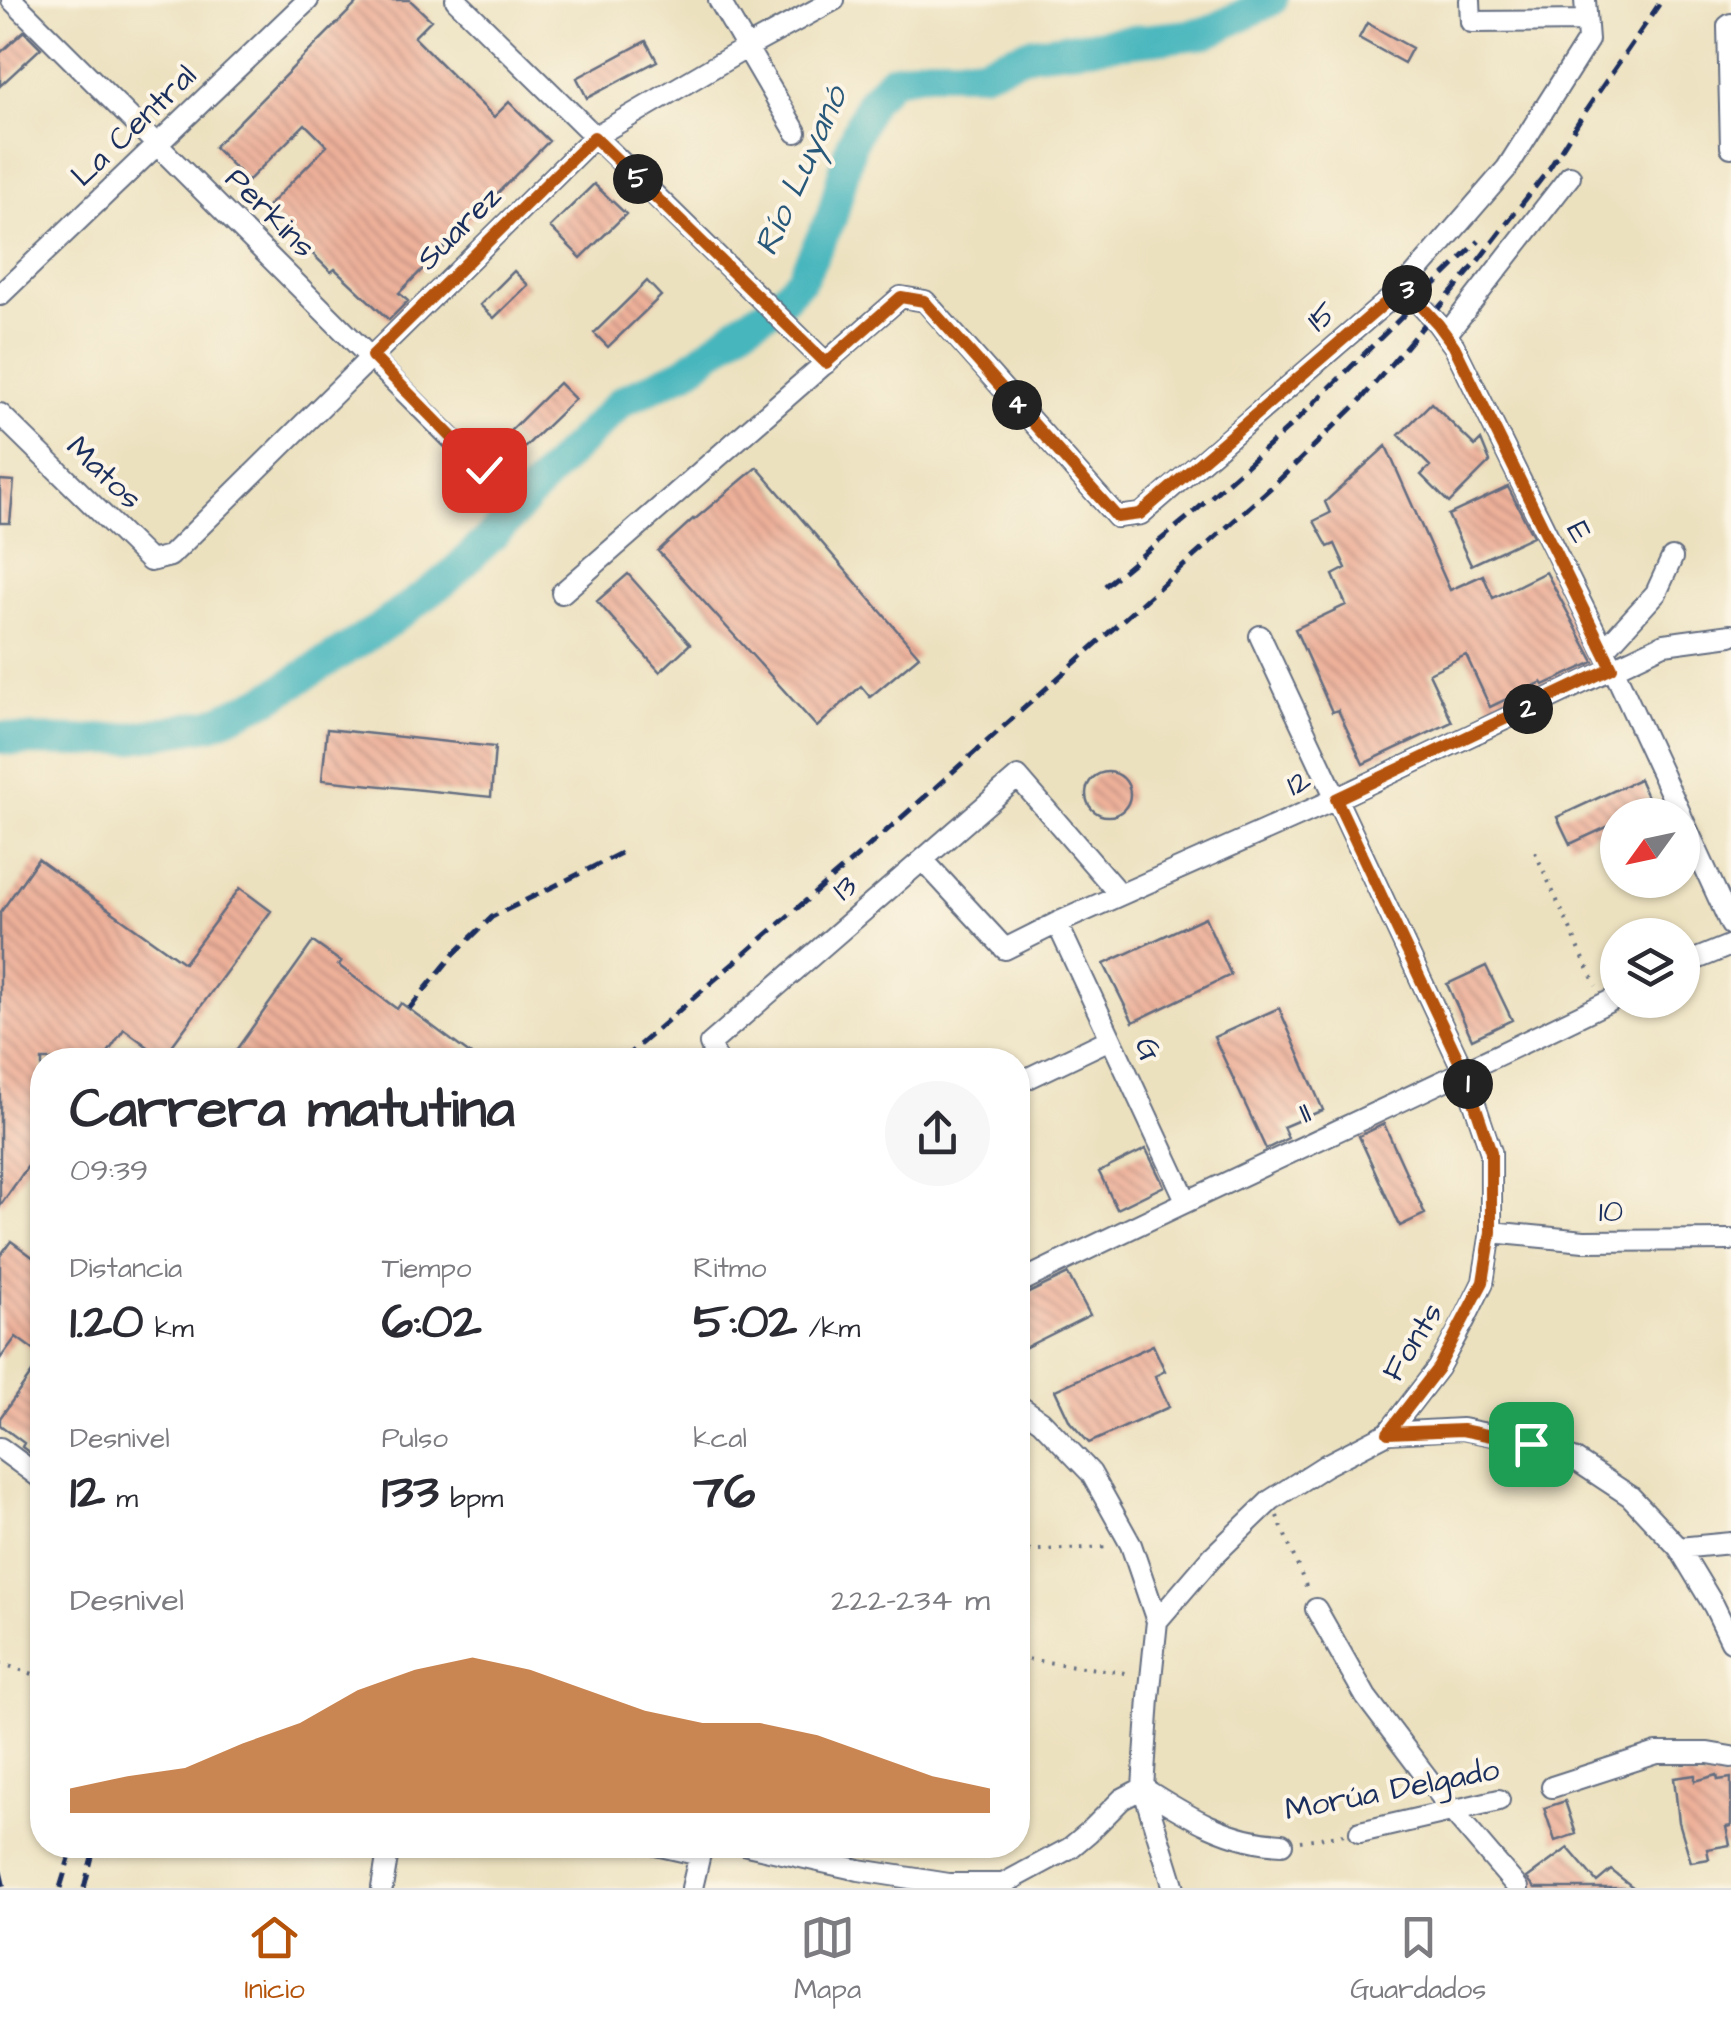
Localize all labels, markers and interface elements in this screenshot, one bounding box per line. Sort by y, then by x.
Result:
street label: La Central [61,55,207,197]
water label: Río Luyanó [742,77,862,264]
pin: 5 [613,154,663,204]
street label: Perkins [215,158,325,268]
text: 5 [628,159,648,198]
street label: Suarez [406,175,512,281]
pin: 3 [1382,265,1432,315]
text: 3 [1400,270,1414,309]
street label: 15 [1297,291,1347,343]
pin: 4 [992,380,1042,430]
text: 4 [1007,385,1027,424]
street label: Matos [56,426,152,520]
pin [442,428,527,513]
icon: check [457,443,512,498]
street label: E [1555,514,1603,550]
pin: 2 [1503,684,1553,734]
text: 2 [1520,689,1536,728]
street label: 12 [1280,758,1318,808]
north arrow [1600,798,1700,898]
map controls [1600,798,1700,1018]
street label: 13 [823,864,867,912]
button: layers [1600,918,1700,1018]
street label: G [1123,1029,1173,1069]
pin: 1 [1443,1059,1493,1109]
text: 1 [1466,1064,1470,1103]
text: Carrera matutina [70,1072,515,1148]
button: share [885,1081,990,1186]
street label: 11 [1292,1091,1318,1135]
text: 09:39 [70,1148,148,1193]
street label: 10 [1599,1189,1623,1234]
text: Distancia [70,1249,182,1288]
text: Tiempo [382,1249,472,1288]
text: Ritmo [693,1249,766,1288]
text: 1.20 [70,1288,144,1357]
text: 6:02 [382,1288,482,1357]
text: 5:02 [693,1288,797,1357]
street label: Fonts [1371,1294,1455,1390]
text: km [144,1309,194,1348]
text: /km [797,1309,860,1348]
pin [1489,1402,1574,1487]
icon: arrive [1504,1417,1559,1472]
text: Desnivel [70,1419,170,1458]
text: Pulso [382,1419,448,1458]
text: kcal [693,1419,747,1458]
text: 12 [70,1458,105,1527]
text: 133 [382,1458,439,1527]
text: 76 [693,1458,755,1527]
text: m [105,1479,138,1518]
text: bpm [439,1479,503,1518]
text: Desnivel [70,1578,184,1623]
text: 222–234 m [831,1578,990,1623]
street label: Morúa Delgado [1281,1747,1503,1833]
tab: Inicio [245,1910,305,2009]
tab: Mapa [794,1910,861,2009]
tab: Guardados [1350,1910,1486,2009]

